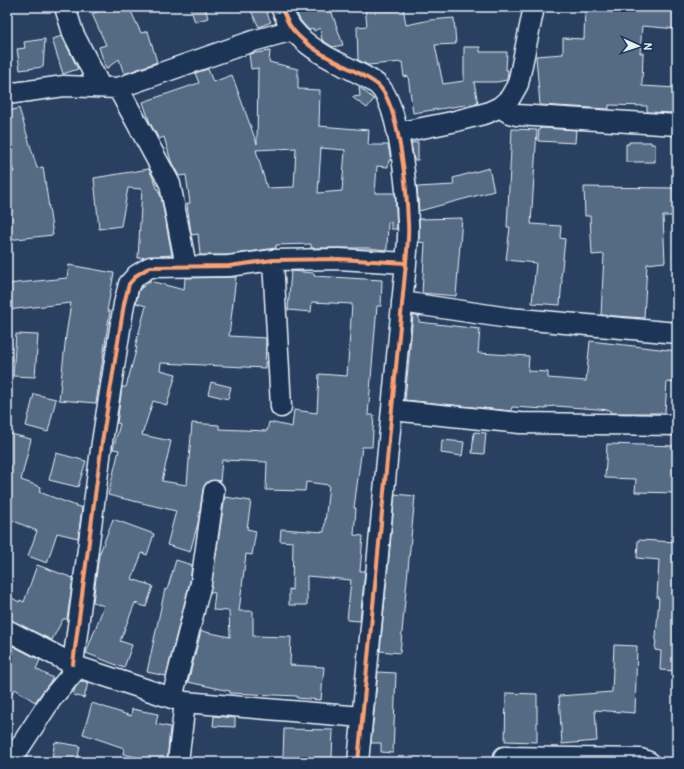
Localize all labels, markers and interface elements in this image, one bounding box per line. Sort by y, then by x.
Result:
north arrow [618,26,658,66]
text: N [641,42,654,51]

